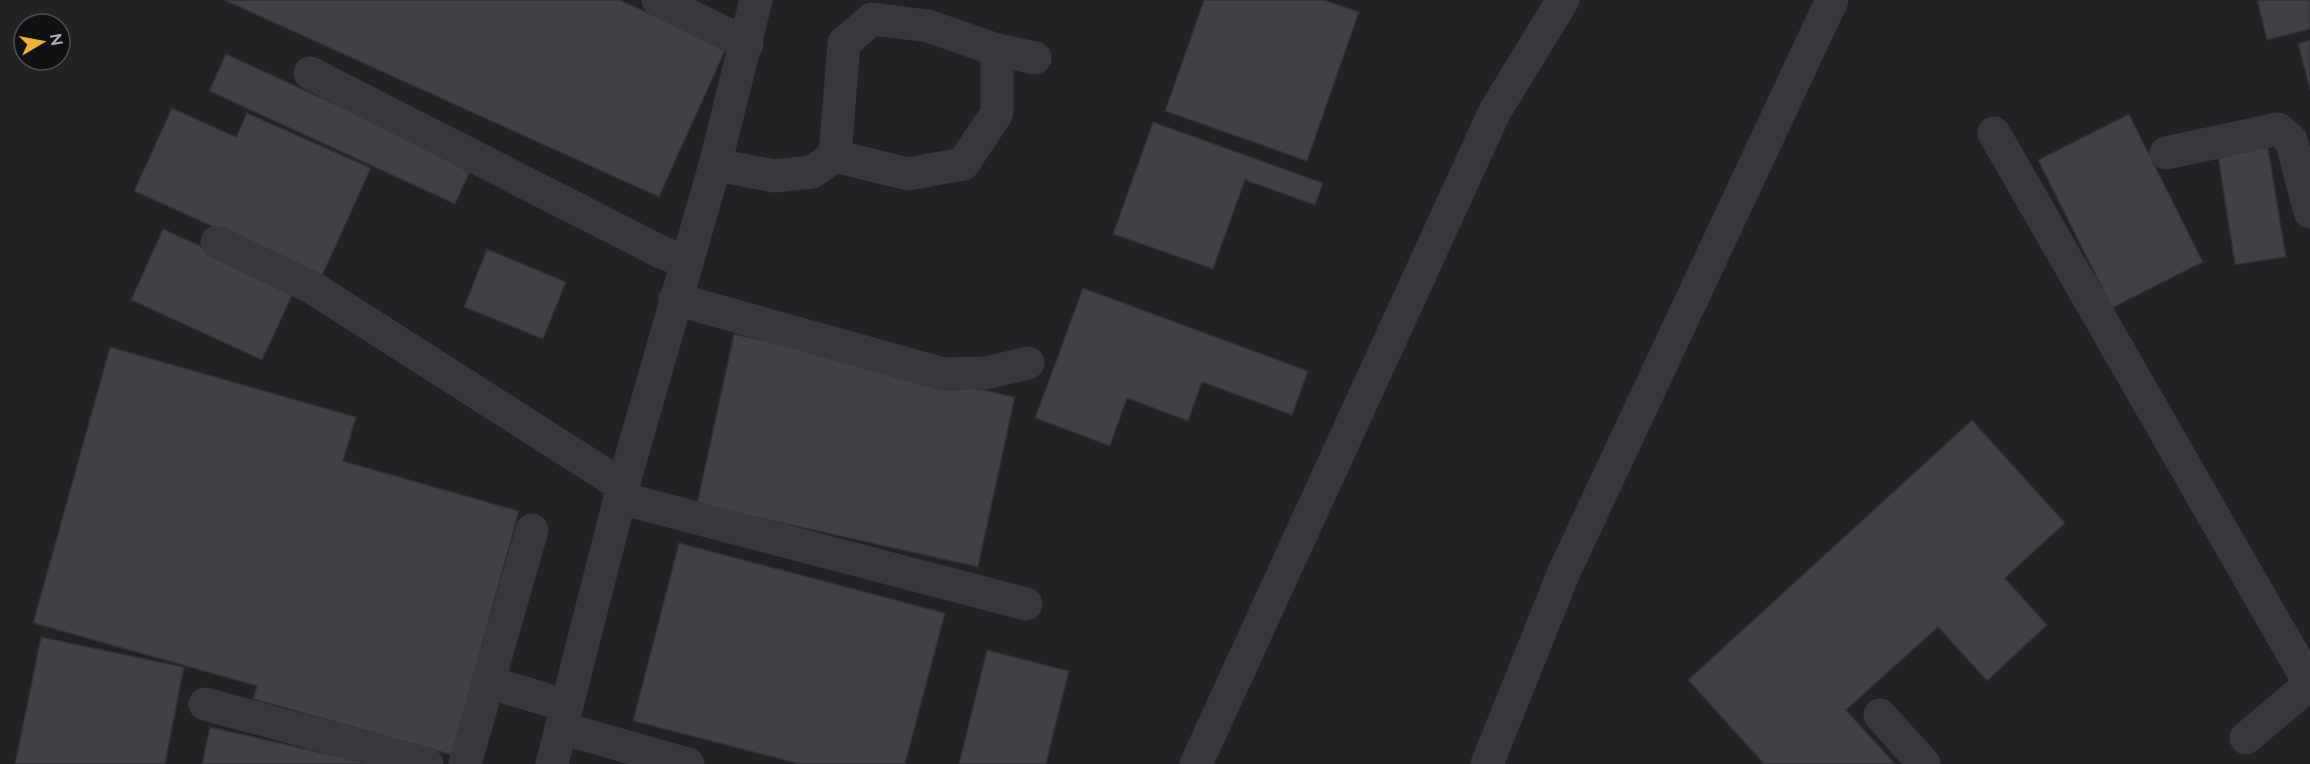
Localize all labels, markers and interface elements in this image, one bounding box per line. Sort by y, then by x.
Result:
north arrow [12,12,72,72]
text: N [46,32,67,47]

